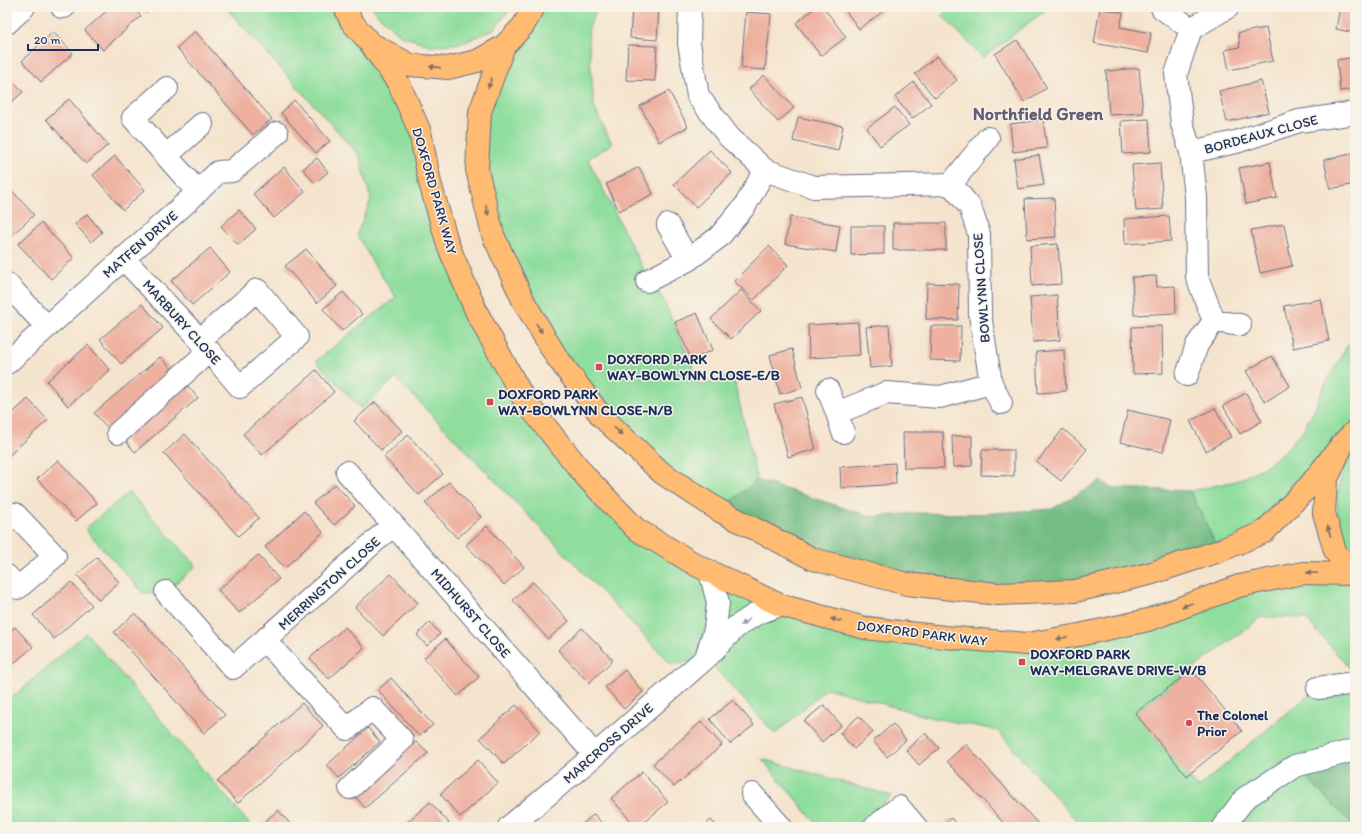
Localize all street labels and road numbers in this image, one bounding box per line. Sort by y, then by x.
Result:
street label: BORDEAUX CLOSE [1202,111,1320,158]
street label: DOXFORD PARK WAY [408,126,461,257]
street label: MATFEN DRIVE [99,207,182,282]
street label: BOWLYNN CLOSE [969,232,994,344]
street label: MARBURY CLOSE [139,276,224,369]
street label: MERRINGTON CLOSE [275,533,384,634]
street label: MIDHURST CLOSE [427,565,514,662]
street label: DOXFORD PARK WAY [856,617,988,650]
street label: MARCROSS DRIVE [560,699,657,787]

